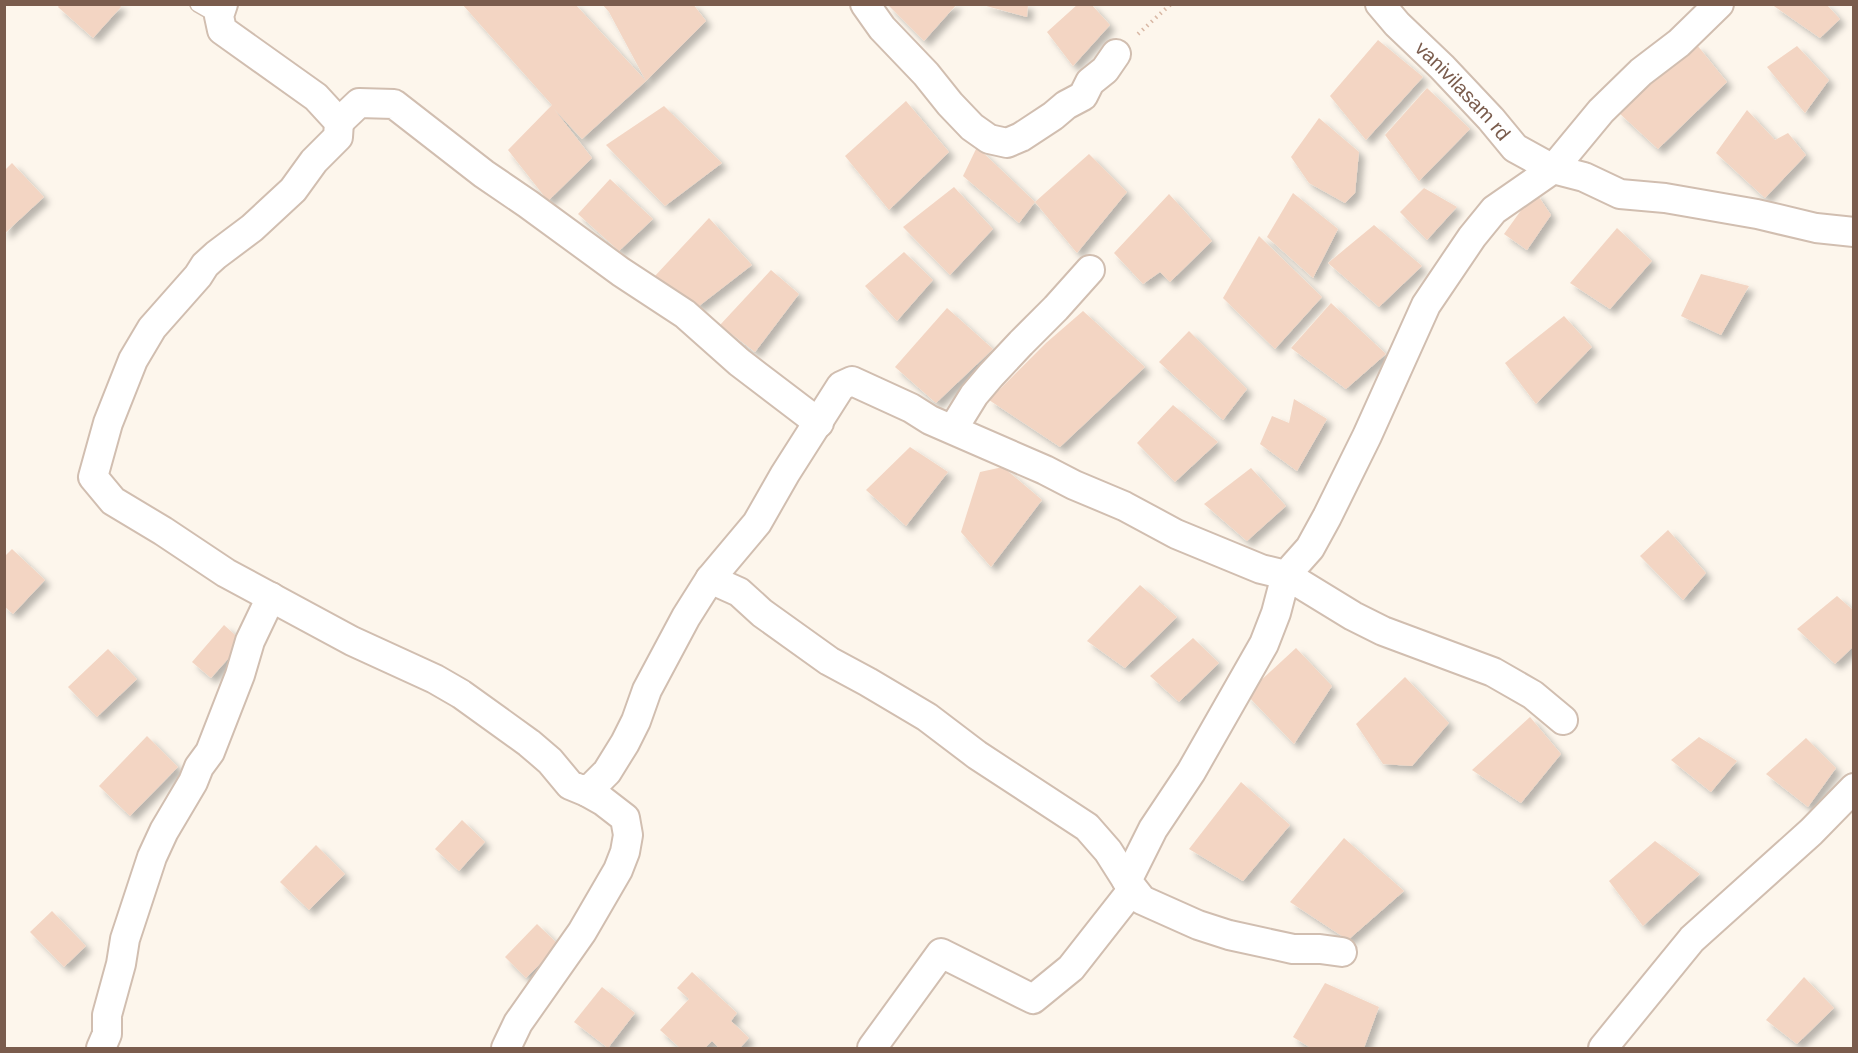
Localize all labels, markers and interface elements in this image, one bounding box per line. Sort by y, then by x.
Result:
street label: vanivilasam rd [1411,37,1515,145]

